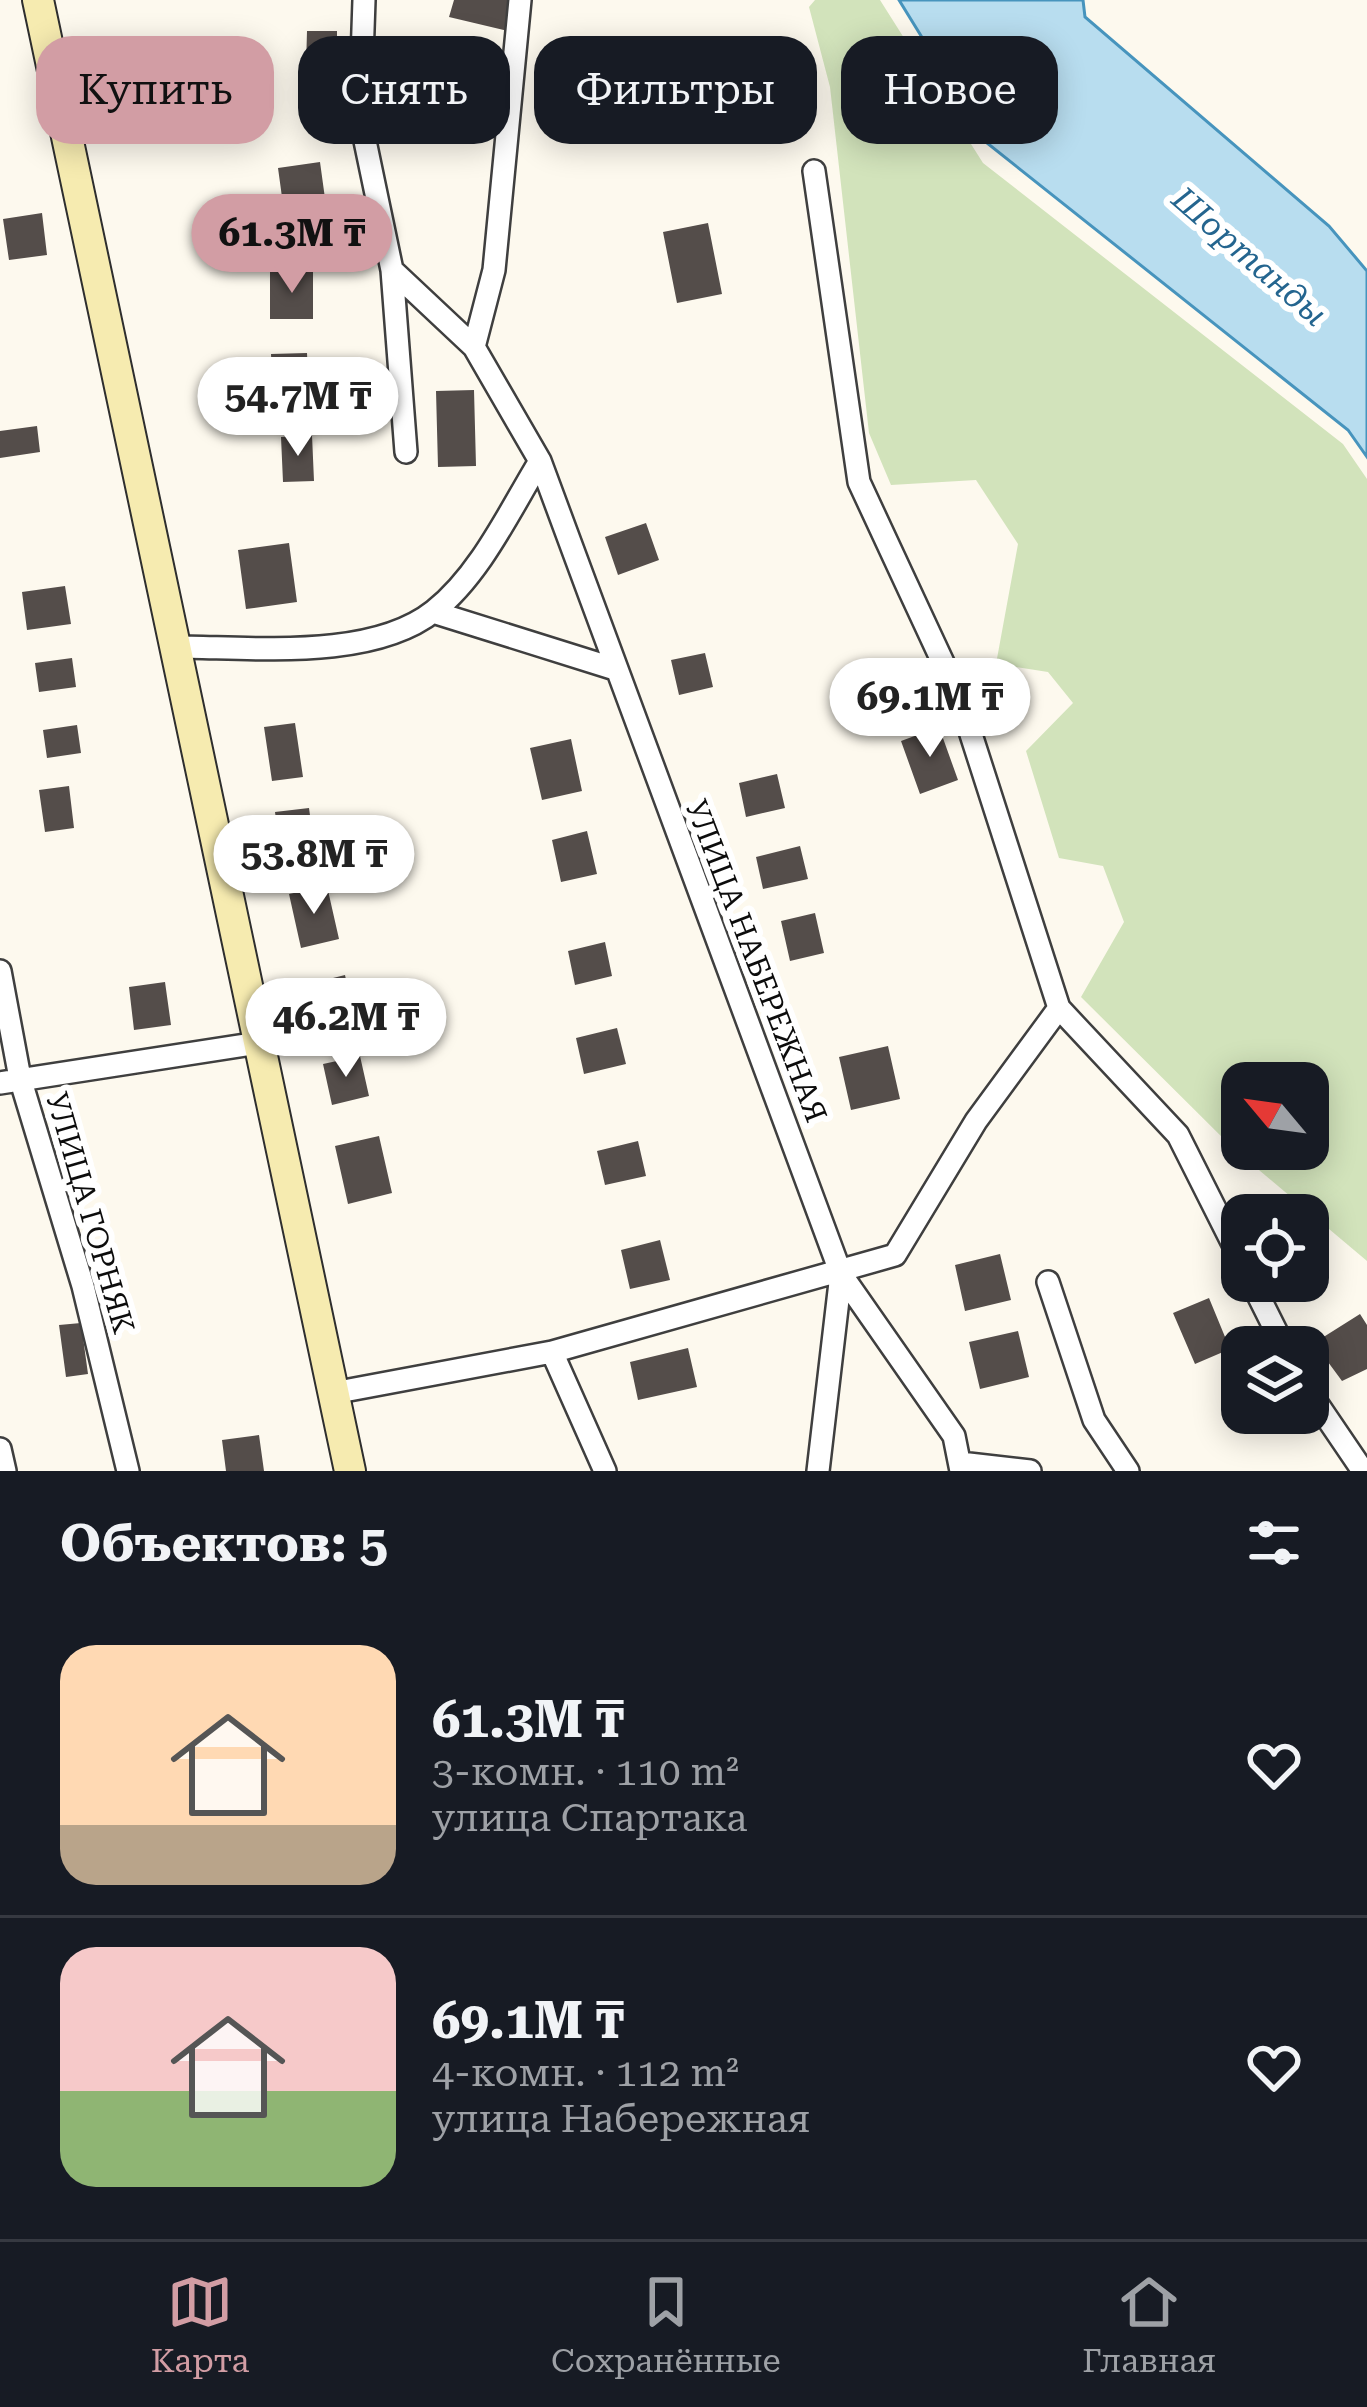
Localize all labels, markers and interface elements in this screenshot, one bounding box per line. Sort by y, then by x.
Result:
chip: Купить [36,36,274,144]
chip: Снять [298,36,510,144]
chip: Фильтры [534,36,817,144]
chip: Новое [841,36,1058,144]
water label: Шортанды [1164,178,1335,334]
pin: 61.3M ₸ [181,194,403,296]
text: 61.3M ₸ [218,210,366,256]
pin: 54.7M ₸ [187,357,409,459]
text: 54.7M ₸ [224,373,372,419]
pin: 69.1M ₸ [819,658,1041,760]
text: 69.1M ₸ [856,674,1004,720]
street label: УЛИЦА НАБЕРЕЖНАЯ [679,795,834,1127]
pin: 53.8M ₸ [203,815,425,917]
text: 53.8M ₸ [240,831,388,877]
pin: 46.2M ₸ [235,978,457,1080]
text: 46.2M ₸ [272,994,420,1040]
north arrow [1221,1062,1329,1170]
map controls [1221,1062,1329,1434]
street label: УЛИЦА ГОРНЯК [39,1088,142,1338]
button: locate [1221,1194,1329,1302]
button: layers [1221,1326,1329,1434]
icon: filters [1241,1510,1307,1576]
text: Объектов: 5 [60,1514,388,1573]
text: 61.3M ₸ [432,1690,624,1749]
icon: home [156,1693,300,1837]
icon: heart [1241,1732,1307,1798]
text: 3-комн. · 110 m² [432,1749,739,1795]
text: улица Спартака [432,1795,747,1841]
text: 69.1M ₸ [432,1991,624,2050]
icon: home [156,1995,300,2139]
icon: heart [1241,2034,1307,2100]
text: 4-комн. · 112 m² [432,2050,739,2096]
text: улица Набережная [432,2096,810,2142]
tab: Карта [151,2269,250,2380]
tab: Сохранённые [551,2269,781,2380]
tab: Главная [1082,2269,1216,2380]

